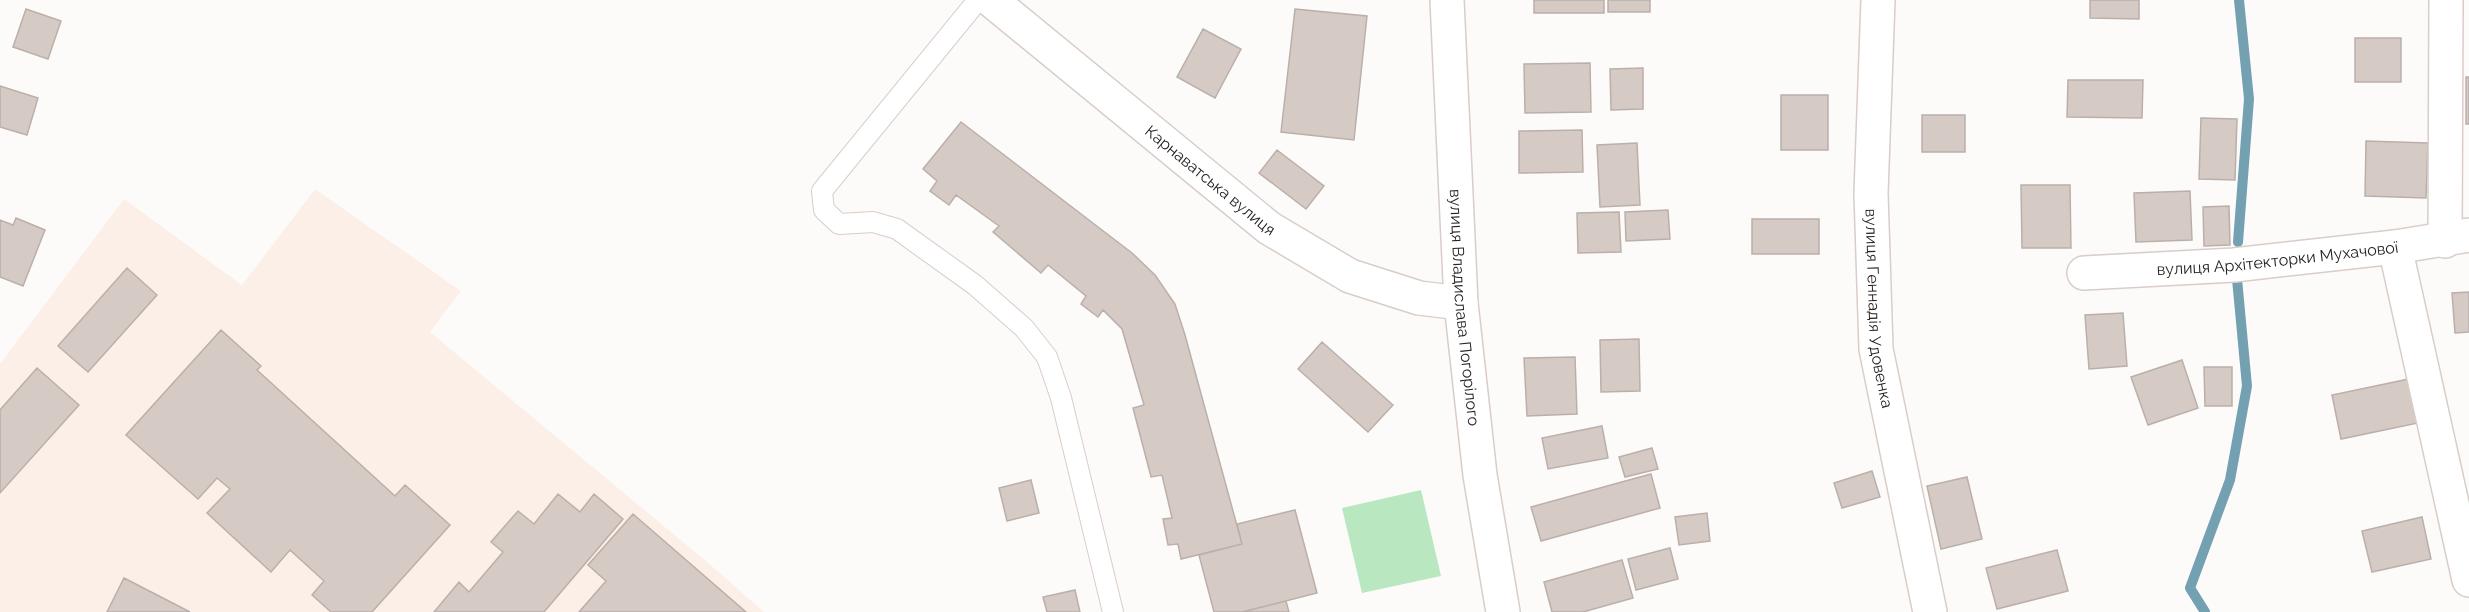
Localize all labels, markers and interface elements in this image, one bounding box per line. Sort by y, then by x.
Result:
street label: Карнаватська вулиця [1141,122,1279,240]
street label: вулиця Владислава Погорілого [1446,188,1484,427]
street label: вулиця Геннадія Удовенка [1862,208,1897,410]
street label: вулиця Архітекторки Мухачової [2156,238,2400,279]

